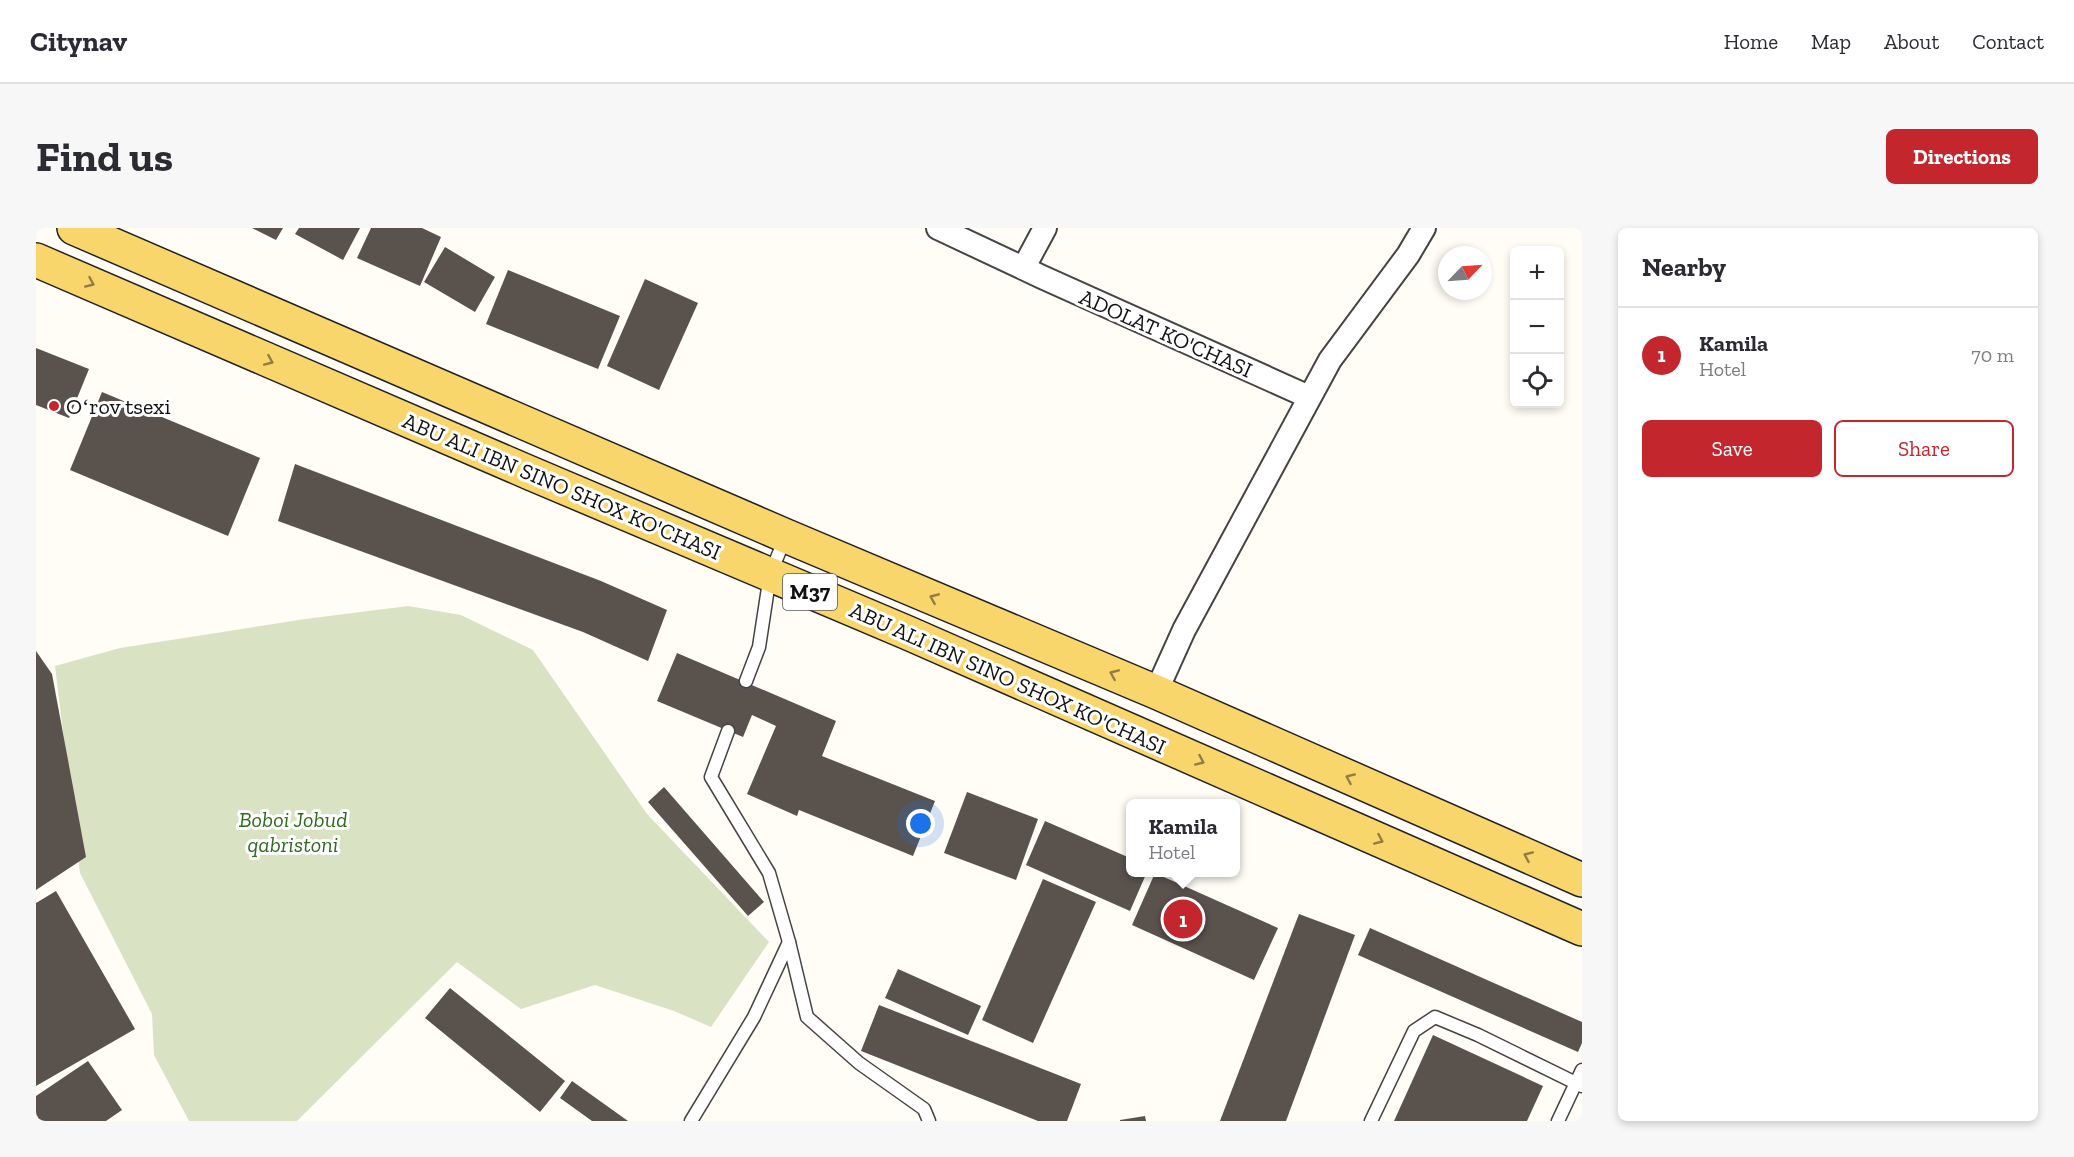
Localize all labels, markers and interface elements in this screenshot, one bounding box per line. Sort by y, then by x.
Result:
text: Citynav [30,25,127,58]
text: Home [1724,29,1778,54]
text: Map [1811,29,1851,54]
text: About [1884,29,1939,54]
text: Contact [1972,29,2044,54]
button: Directions [1886,129,2038,184]
text: Find us [36,131,173,182]
north arrow [1438,246,1492,300]
map controls [1510,246,1564,408]
button: + [1510,246,1564,300]
text: Nearby [1642,251,1726,283]
one-way arrow [83,276,94,288]
street label: ADOLAT KO'CHASI [1075,283,1256,384]
button: − [1510,300,1564,354]
text: Kamila [1699,330,1768,357]
text: 1 [1657,343,1666,367]
text: 70 m [1971,343,2014,367]
one-way arrow [262,354,273,366]
button: locate [1510,354,1564,408]
text: Hotel [1699,357,1746,381]
place label: Oʻrov tsexi [66,393,171,420]
marker: Oʻrov tsexi [47,399,61,413]
street label: ABU ALI IBN SINO SHOX KO'CHASI [399,407,725,566]
button: Save [1642,420,1822,477]
button: Share [1834,420,2014,477]
road number: M37 [783,574,837,610]
one-way arrow [929,593,940,605]
street label: ABU ALI IBN SINO SHOX KO'CHASI [846,596,1170,761]
one-way arrow [1109,669,1120,681]
one-way arrow [1194,754,1205,766]
one-way arrow [1345,773,1356,785]
popup [1126,799,1240,877]
park label: Boboi Jobud qabristoni [239,806,347,858]
your location [906,809,935,838]
text: Kamila [1148,813,1218,840]
one-way arrow [1372,833,1383,845]
text: Hotel [1148,840,1195,864]
one-way arrow [1524,851,1535,863]
pin: 1 [1164,896,1202,942]

